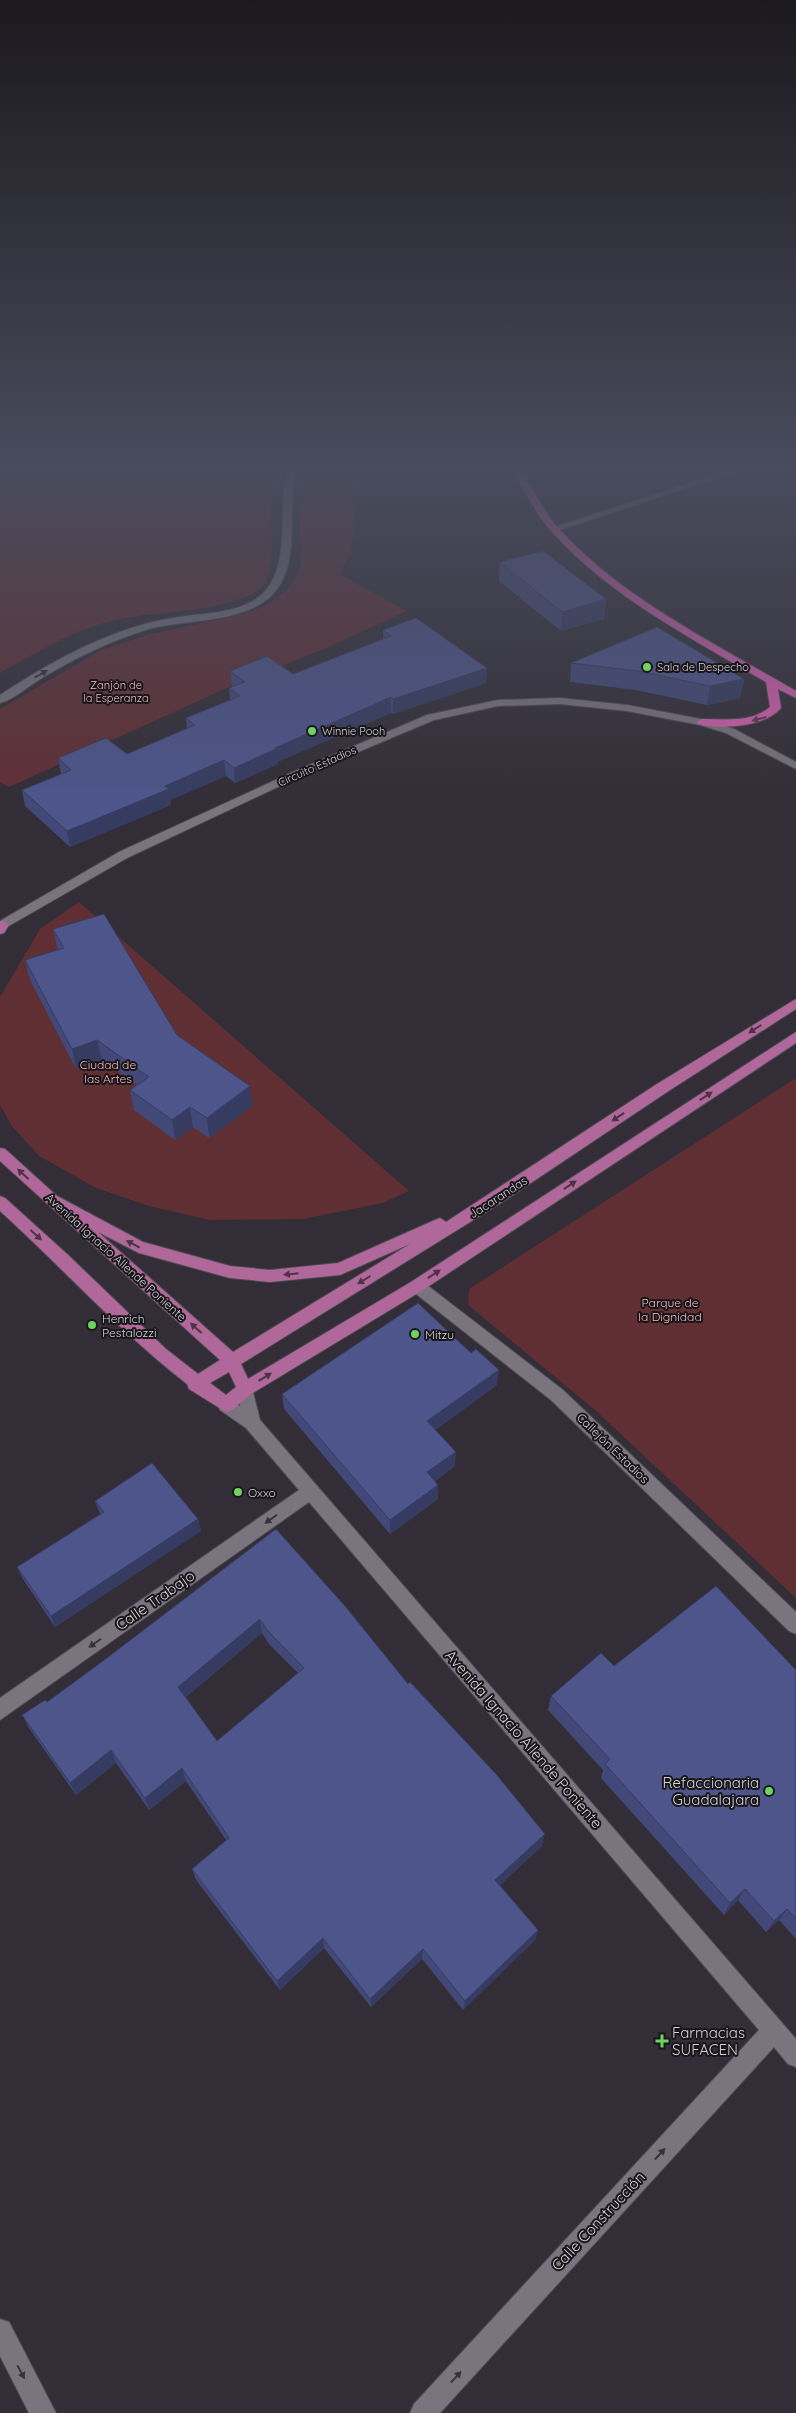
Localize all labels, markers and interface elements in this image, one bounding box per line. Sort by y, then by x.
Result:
place label: Sala de Despecho [657,660,749,674]
marker: Sala de Despecho [641,661,653,673]
one-way arrow [34,670,49,678]
park label: Zanjón de la Esperanza [83,678,149,705]
one-way arrow [752,715,767,723]
place label: Winnie Pooh [322,724,385,738]
marker: Winnie Pooh [306,725,318,737]
street label: Circuito Estadios [276,743,358,789]
one-way arrow [748,1024,761,1034]
park label: Ciudad de las Artes [80,1057,136,1086]
one-way arrow [699,1091,712,1101]
one-way arrow [612,1112,625,1122]
one-way arrow [16,1168,29,1179]
street label: Jacarandas [466,1172,530,1221]
one-way arrow [563,1180,577,1190]
street label: Avenida Ignacio Allende Poniente [42,1190,190,1324]
one-way arrow [30,1229,42,1241]
one-way arrow [126,1240,140,1248]
one-way arrow [427,1269,441,1279]
one-way arrow [283,1270,299,1278]
one-way arrow [357,1276,370,1285]
park label: Parque de la Dignidad [638,1295,702,1324]
place label: Henrich Pestalozzi [102,1311,157,1340]
marker: Henrich Pestalozzi [86,1319,98,1331]
one-way arrow [190,1323,203,1334]
place label: Mitzu [425,1327,454,1342]
marker: Mitzu [409,1328,421,1340]
one-way arrow [259,1372,272,1381]
street label: Callejón Estadios [574,1410,652,1486]
place label: Oxxo [248,1485,276,1500]
marker: Oxxo [232,1486,244,1498]
one-way arrow [264,1514,278,1524]
street label: Calle Trabajo [112,1566,198,1634]
one-way arrow [88,1638,102,1648]
street label: Avenida Ignacio Allende Poniente [441,1646,607,1832]
place label: Refaccionaria Guadalajara [662,1773,759,1809]
marker: Refaccionaria Guadalajara [763,1785,775,1797]
place label: Farmacias SUFACEN [672,2023,745,2059]
marker: Farmacias SUFACEN [656,2035,668,2047]
one-way arrow [654,2149,666,2161]
street label: Calle Construcción [547,2167,649,2275]
one-way arrow [17,2365,25,2379]
one-way arrow [450,2371,461,2384]

